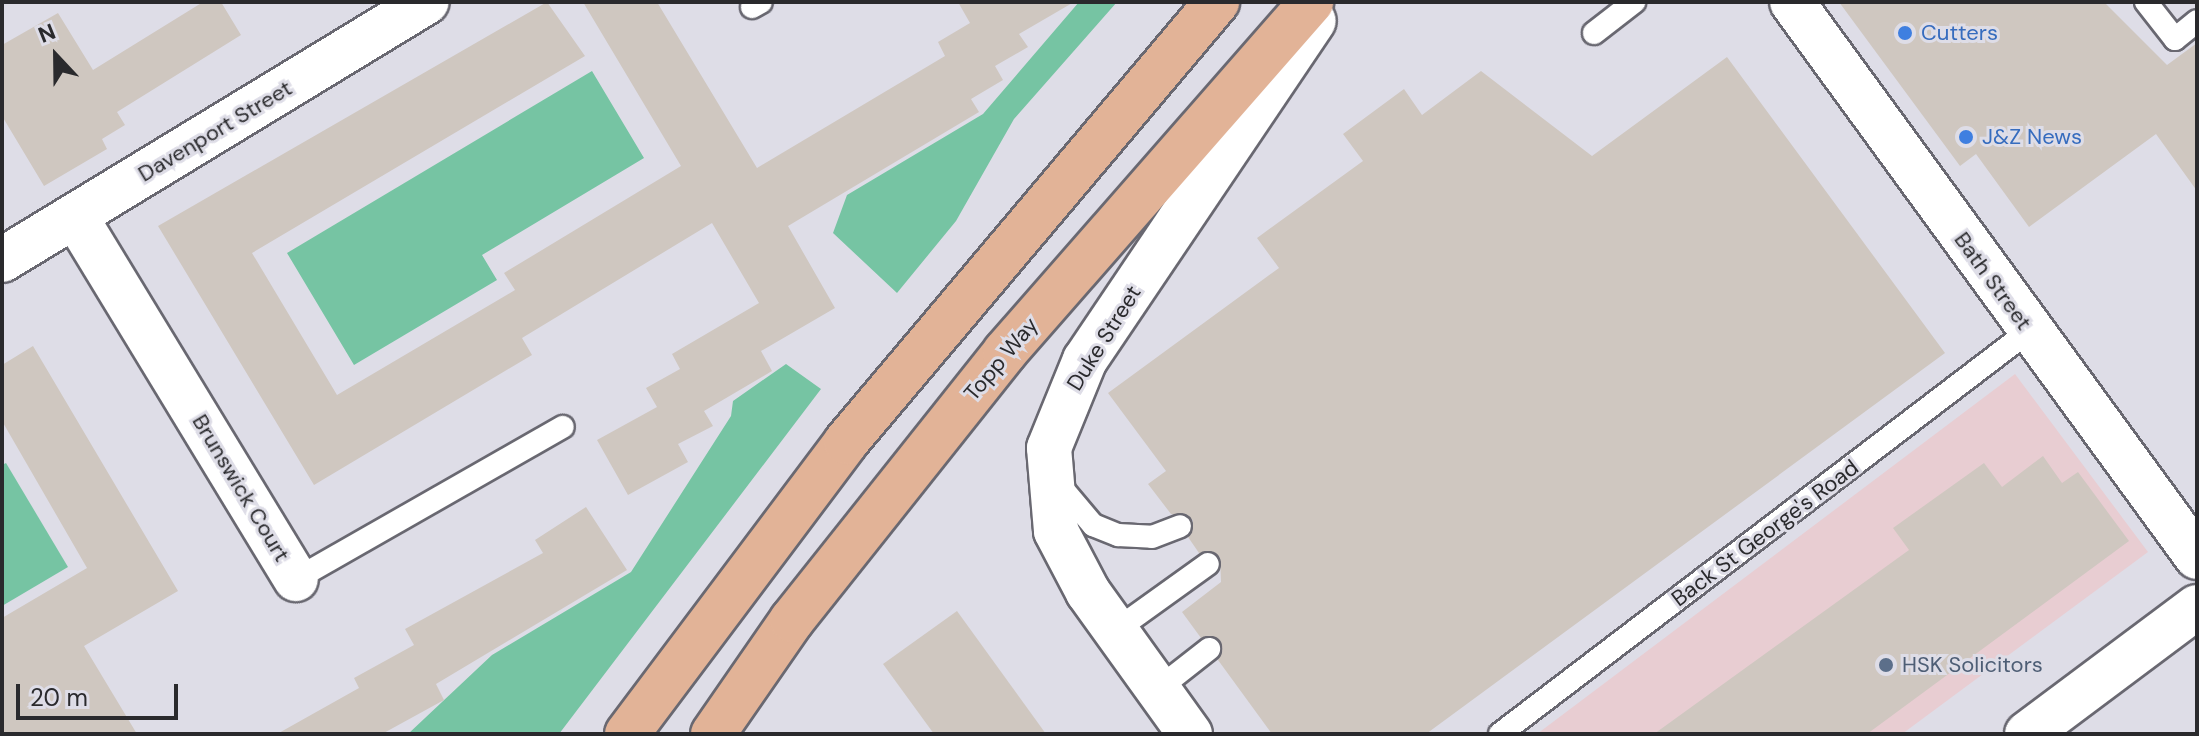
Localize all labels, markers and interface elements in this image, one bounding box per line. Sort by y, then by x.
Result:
north arrow [16,16,96,96]
text: N [34,17,60,50]
place label: Cutters [1921,20,1998,46]
marker: Cutters [1896,24,1914,42]
street label: Davenport Street [133,75,297,187]
place label: J&Z News [1982,124,2082,150]
marker: J&Z News [1957,128,1975,146]
street label: Bath Street [1949,227,2037,335]
street label: Duke Street [1061,281,1147,395]
street label: Topp Way [958,312,1044,406]
street label: Brunswick Court [187,410,295,566]
street label: Back St George's Road [1666,454,1864,612]
place label: HSK Solicitors [1902,652,2043,678]
marker: HSK Solicitors [1877,656,1895,674]
scale bar [20,668,182,718]
text: 20 m [30,682,88,713]

